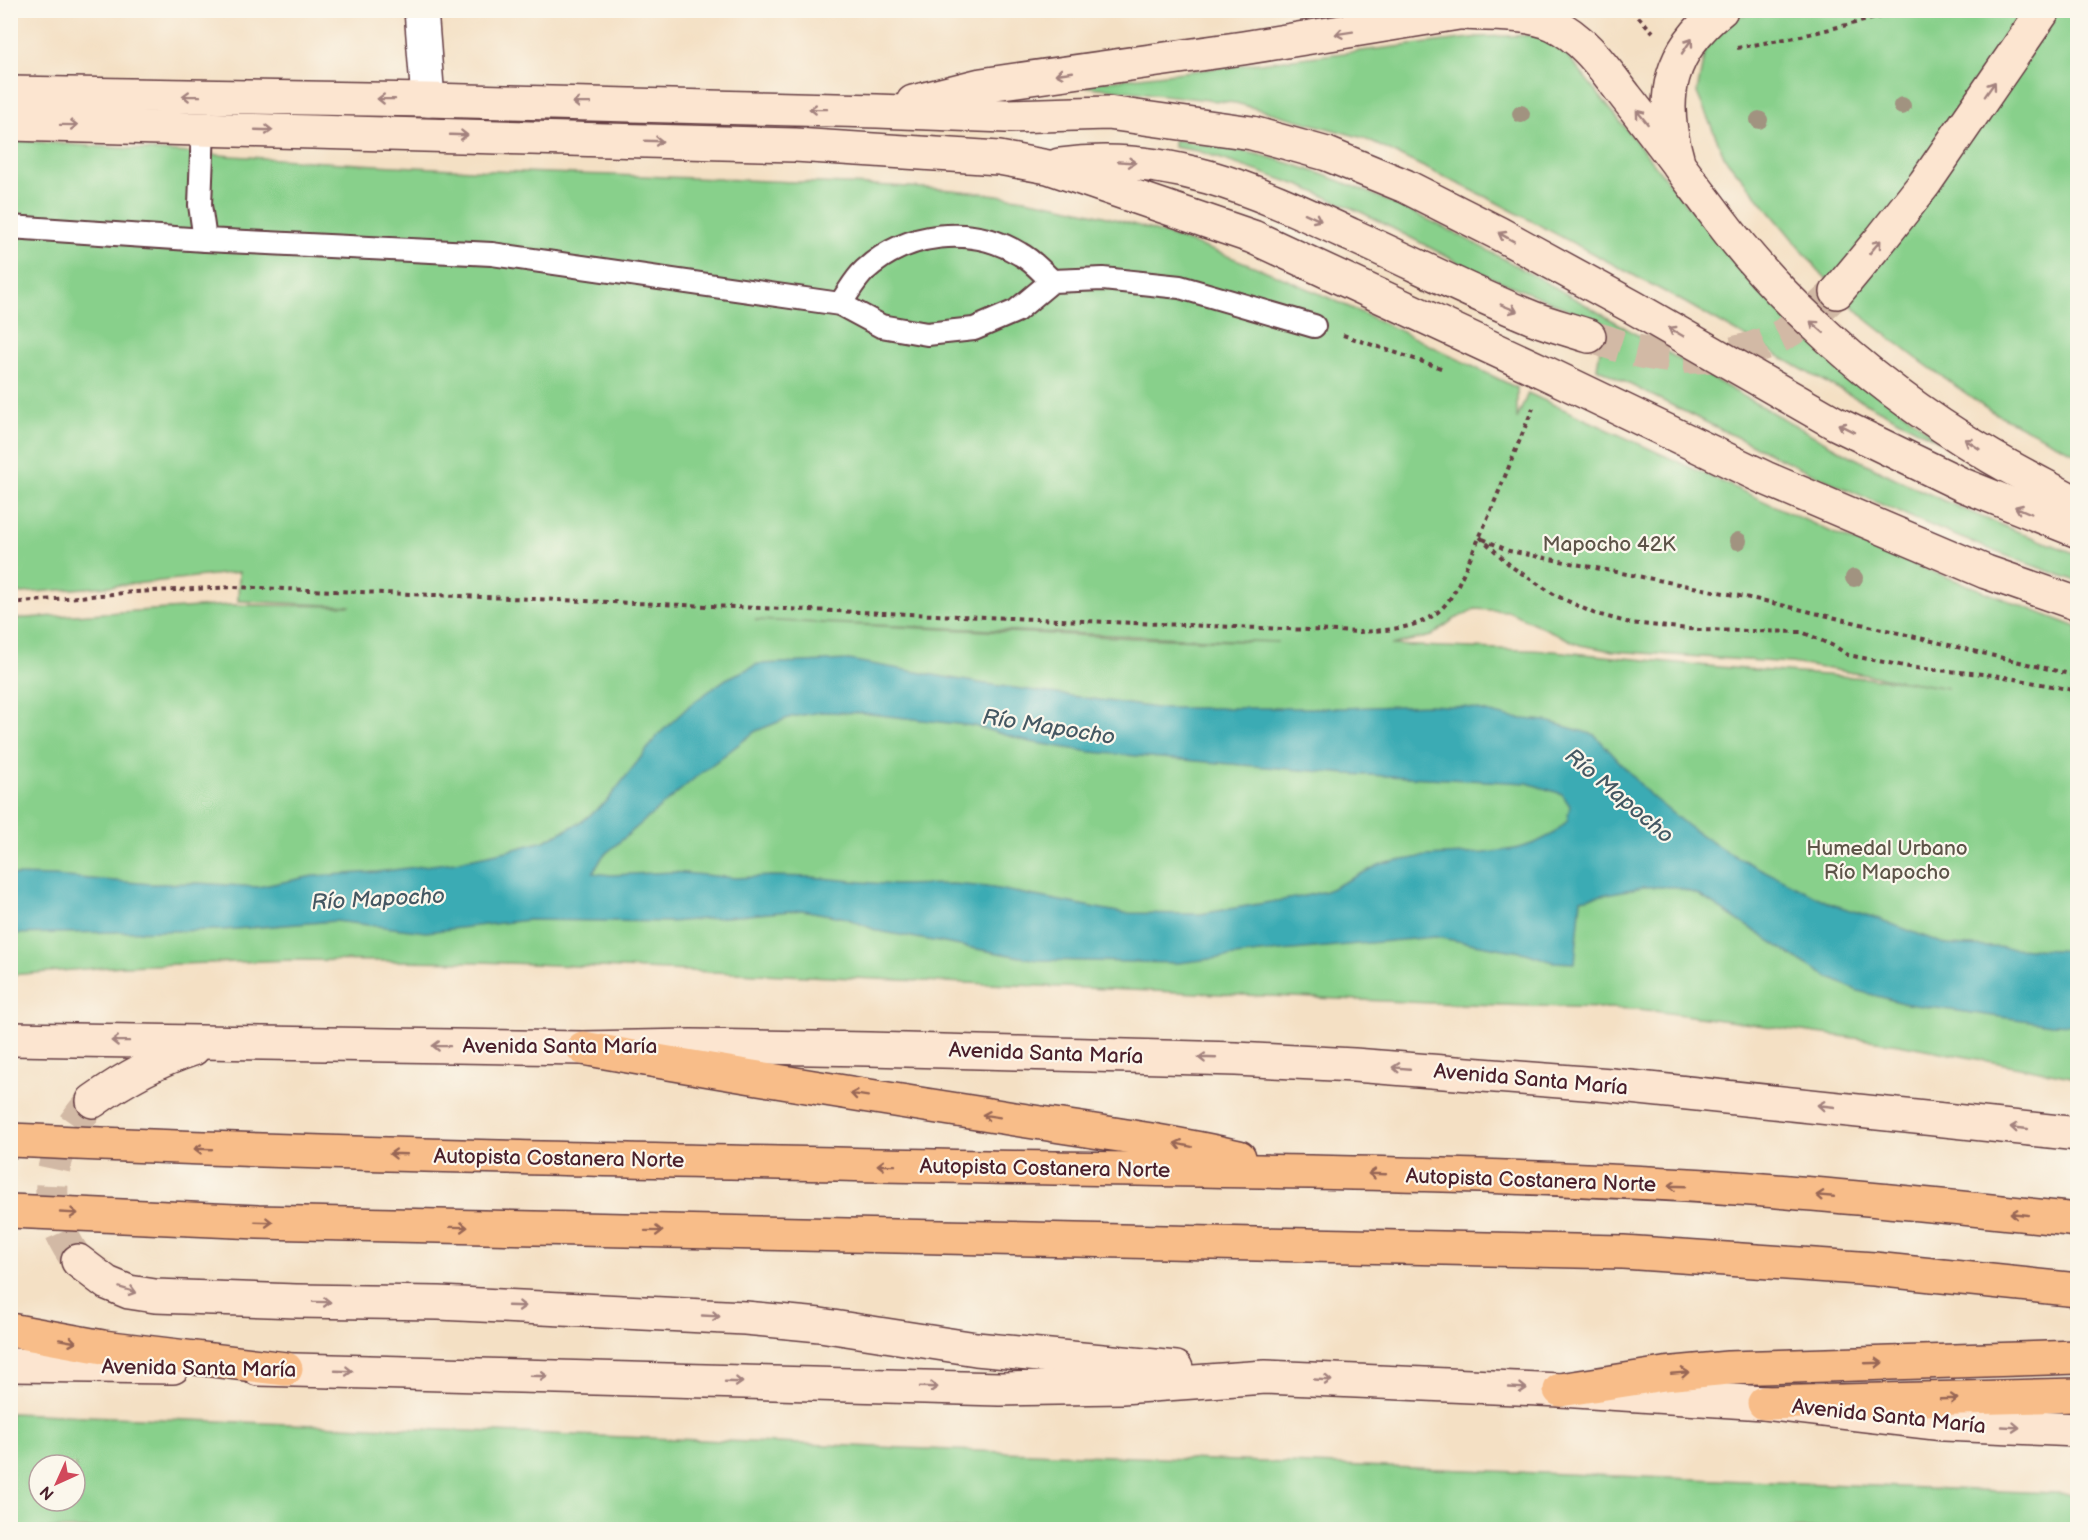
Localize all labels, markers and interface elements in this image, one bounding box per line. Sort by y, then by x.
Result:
one-way arrow [1335,28,1354,39]
one-way arrow [1681,38,1693,55]
one-way arrow [1054,68,1074,79]
one-way arrow [1984,82,1996,98]
one-way arrow [182,90,202,102]
one-way arrow [377,93,397,105]
one-way arrow [572,98,592,109]
one-way arrow [809,104,829,115]
one-way arrow [1636,109,1649,125]
one-way arrow [58,120,78,131]
one-way arrow [253,124,273,136]
one-way arrow [448,130,468,141]
one-way arrow [643,135,663,147]
one-way arrow [1117,156,1137,167]
one-way arrow [1304,213,1322,224]
one-way arrow [1498,231,1515,243]
one-way arrow [1868,240,1882,255]
one-way arrow [1499,303,1518,314]
one-way arrow [1809,320,1825,333]
one-way arrow [1668,326,1686,337]
one-way arrow [1837,422,1855,434]
one-way arrow [1964,438,1981,450]
one-way arrow [2014,504,2033,515]
park label: Mapocho 42K [1542,532,1676,557]
water label: Río Mapocho [981,704,1117,751]
water label: Río Mapocho [1559,743,1679,849]
park label: Humedal Urbano Río Mapocho [1806,836,1968,885]
water label: Río Mapocho [311,883,445,916]
street label: Avenida Santa María [463,1034,657,1059]
one-way arrow [111,1035,131,1047]
street label: Avenida Santa María [948,1038,1144,1069]
one-way arrow [431,1040,451,1052]
one-way arrow [1197,1053,1217,1064]
street label: Avenida Santa María [1433,1059,1629,1100]
one-way arrow [1392,1063,1412,1074]
one-way arrow [849,1089,869,1100]
one-way arrow [1816,1100,1836,1111]
one-way arrow [981,1110,1001,1121]
one-way arrow [2010,1122,2030,1133]
one-way arrow [1174,1139,1194,1150]
one-way arrow [193,1143,213,1154]
street label: Autopista Costanera Norte [433,1144,685,1173]
one-way arrow [388,1149,408,1160]
street label: Autopista Costanera Norte [919,1154,1171,1183]
one-way arrow [877,1159,897,1171]
street label: Autopista Costanera Norte [1405,1164,1657,1197]
one-way arrow [1368,1169,1388,1180]
one-way arrow [1667,1180,1687,1191]
one-way arrow [1816,1190,1836,1201]
one-way arrow [58,1208,78,1219]
one-way arrow [2010,1208,2030,1219]
one-way arrow [253,1216,273,1228]
one-way arrow [448,1221,468,1232]
one-way arrow [643,1225,663,1237]
one-way arrow [118,1285,137,1296]
one-way arrow [311,1296,331,1308]
one-way arrow [506,1300,526,1312]
one-way arrow [701,1311,721,1322]
one-way arrow [58,1336,77,1347]
street label: Avenida Santa María [101,1354,297,1383]
one-way arrow [1864,1357,1884,1368]
one-way arrow [334,1365,354,1377]
one-way arrow [1669,1367,1689,1378]
one-way arrow [529,1371,549,1382]
one-way arrow [1313,1374,1333,1385]
one-way arrow [724,1376,744,1387]
one-way arrow [918,1381,938,1393]
one-way arrow [1508,1383,1528,1394]
one-way arrow [1938,1393,1958,1405]
street label: Avenida Santa María [1791,1394,1987,1439]
one-way arrow [2000,1422,2020,1433]
north arrow [27,1453,87,1513]
text: N [36,1482,58,1504]

